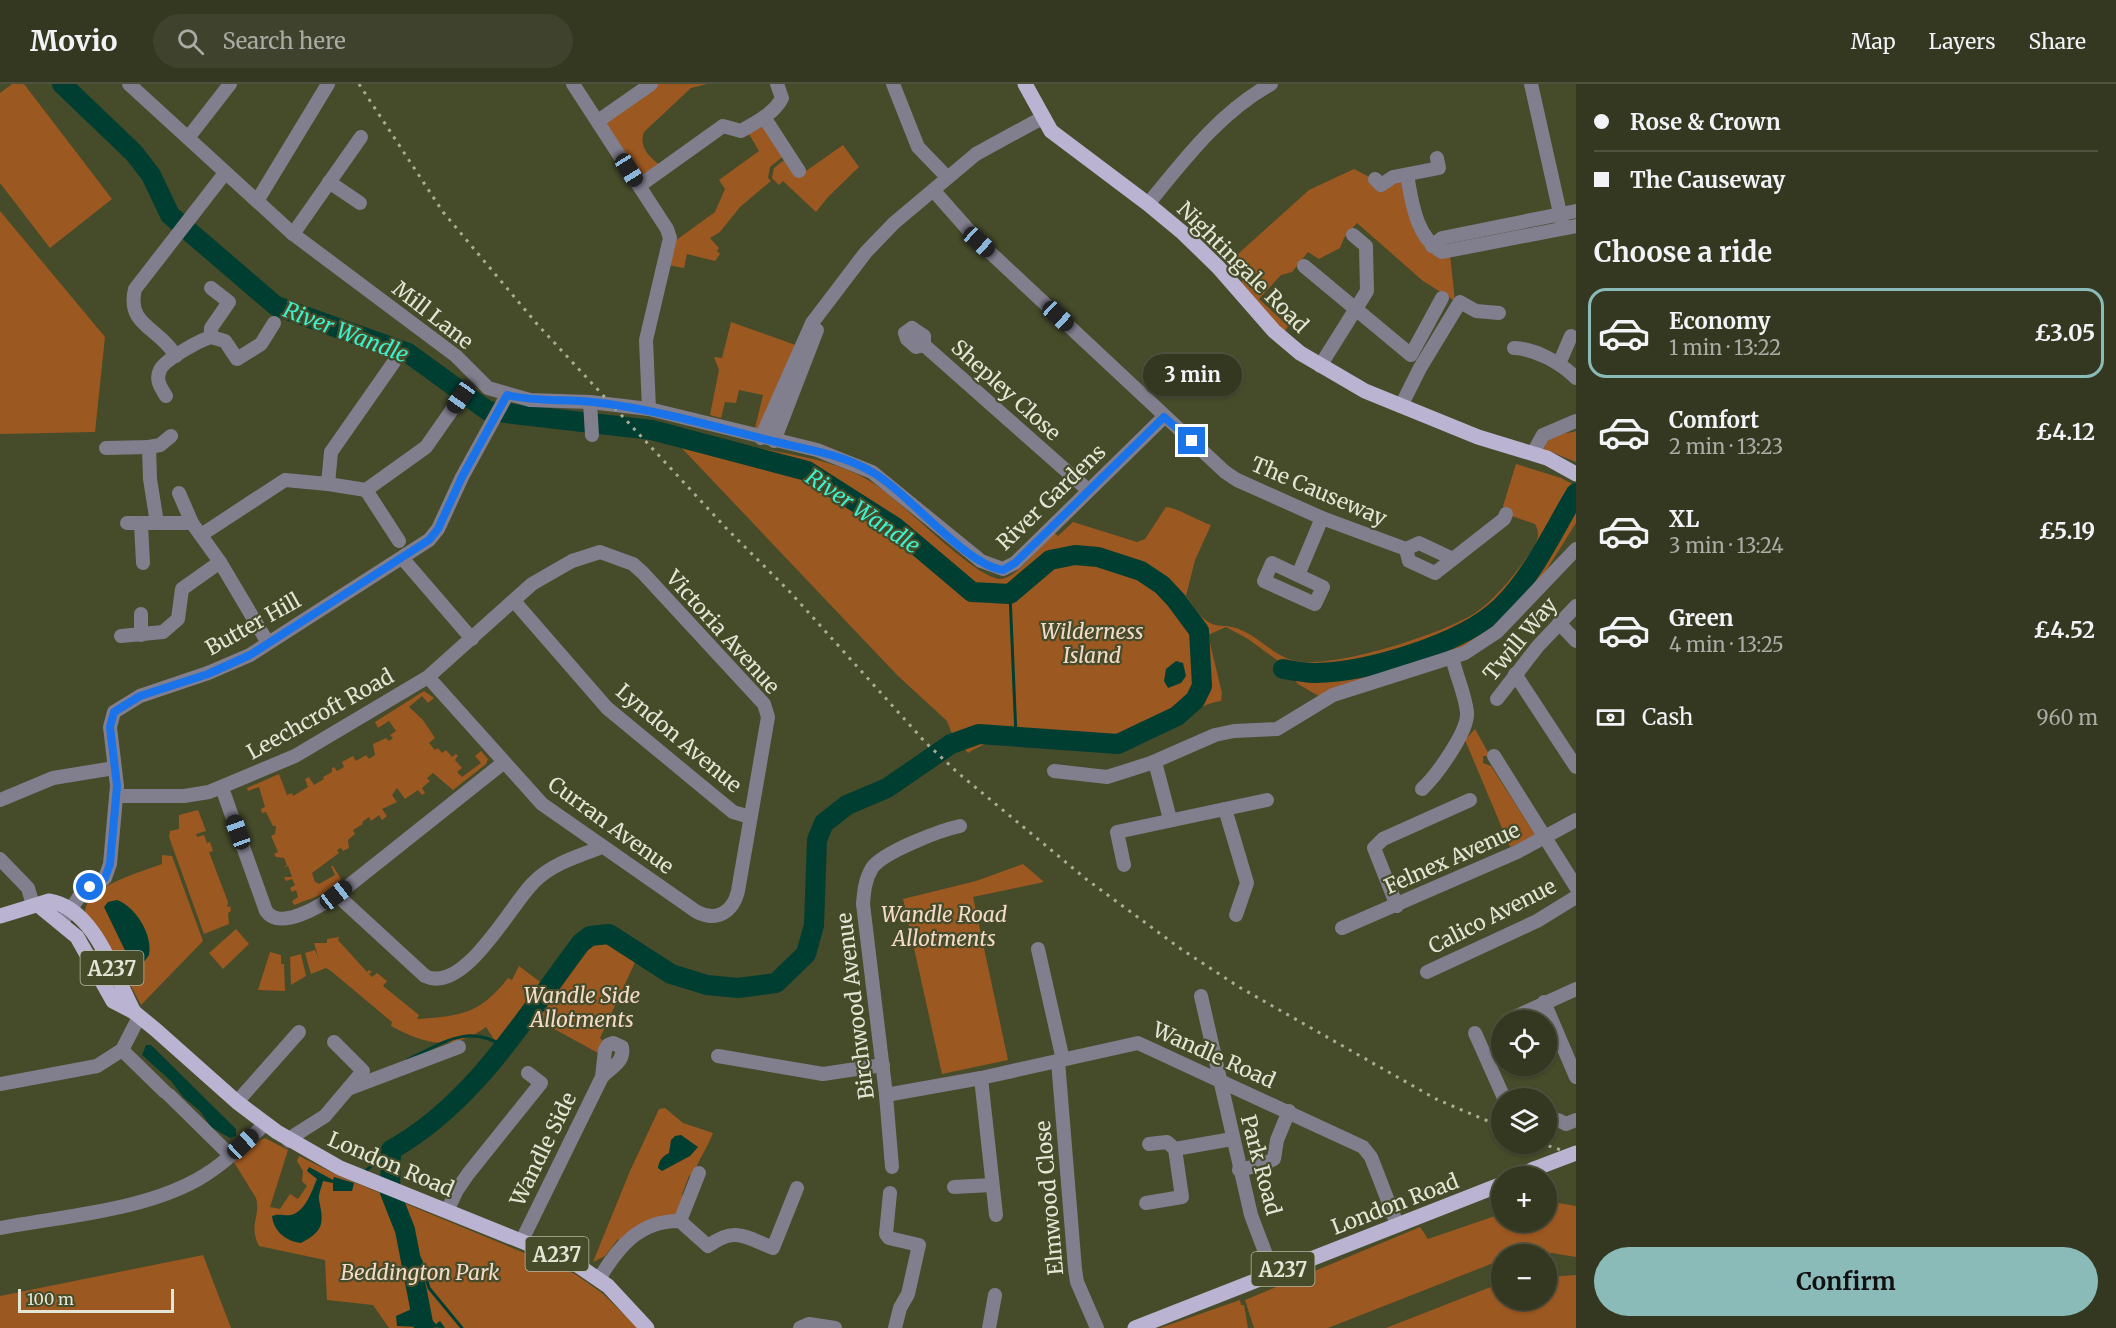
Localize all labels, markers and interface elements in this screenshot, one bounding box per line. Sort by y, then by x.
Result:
search box [153,14,573,68]
text: Movio [30,23,117,59]
icon: search [174,25,207,58]
text: Search here [222,27,346,55]
text: Map [1851,28,1896,55]
text: Layers [1929,28,1996,55]
text: Share [2029,28,2086,55]
text: Rose & Crown [1630,108,1781,136]
car [612,150,646,190]
text: The Causeway [1630,166,1785,194]
street label: Nightingale Road [1172,196,1315,339]
car [960,223,998,261]
text: Choose a ride [1594,235,1772,269]
street label: Mill Lane [387,275,479,355]
water label: River Wandle [279,295,413,369]
car [1039,297,1077,335]
icon: car [1597,306,1651,360]
text: Economy [1669,307,1770,335]
text: £3.05 [2034,319,2095,347]
street label: Shepley Close [946,334,1066,446]
text: 1 min · 13:22 [1669,335,1781,360]
callout: 3 min [1142,354,1242,396]
text: 3 min [1164,362,1221,387]
car [443,377,479,417]
icon: car [1597,405,1651,459]
text: Comfort [1669,406,1759,434]
text: £4.12 [2035,418,2095,446]
route end [1178,427,1205,454]
text: 2 min · 13:23 [1669,434,1783,459]
street label: River Gardens [991,438,1111,556]
street label: The Causeway [1247,450,1392,532]
water label: River Wandle [800,462,926,560]
icon: car [1597,504,1651,558]
text: XL [1669,505,1699,533]
text: £5.19 [2039,517,2095,545]
text: 3 min · 13:24 [1669,533,1784,558]
street label: Victoria Avenue [660,564,786,700]
street label: Butter Hill [201,586,306,661]
street label: Twill Way [1477,591,1563,686]
icon: car [1597,603,1651,657]
text: Green [1669,604,1733,632]
text: £4.52 [2033,616,2095,644]
park label: Wilderness Island [1040,618,1144,669]
text: 4 min · 13:25 [1669,632,1784,657]
street label: Leechcroft Road [242,662,399,766]
street label: Lyndon Avenue [611,678,747,798]
icon: cash [1594,701,1627,734]
text: Cash [1642,703,1693,731]
text: 960 m [2036,705,2098,730]
street label: Curran Avenue [543,770,679,880]
car [223,812,253,852]
street label: Felnex Avenue [1380,816,1524,900]
street label: Calico Avenue [1424,872,1560,960]
route start [76,873,103,900]
car [316,877,356,913]
park label: Wandle Road Allotments [881,901,1007,952]
street label: Birchwood Avenue [830,911,880,1101]
road number: A237 [80,951,144,985]
park label: Wandle Side Allotments [524,982,640,1033]
map controls [1491,1010,1557,1310]
button: locate [1491,1010,1557,1076]
street label: Wandle Road [1148,1016,1280,1094]
street label: Wandle Side [503,1088,582,1211]
button: layers [1491,1088,1557,1154]
street label: Park Road [1235,1112,1287,1218]
street label: Elmwood Close [1029,1120,1069,1276]
car [224,1125,262,1163]
street label: London Road [324,1125,458,1203]
button: + [1491,1166,1557,1232]
street label: London Road [1327,1167,1463,1241]
road number: A237 [526,1237,588,1271]
button: − [1491,1244,1557,1310]
button: Confirm [1594,1247,2098,1316]
road number: A237 [1252,1252,1314,1286]
park label: Beddington Park [340,1259,500,1286]
scale bar [18,1286,174,1314]
text: 100 m [27,1289,74,1309]

